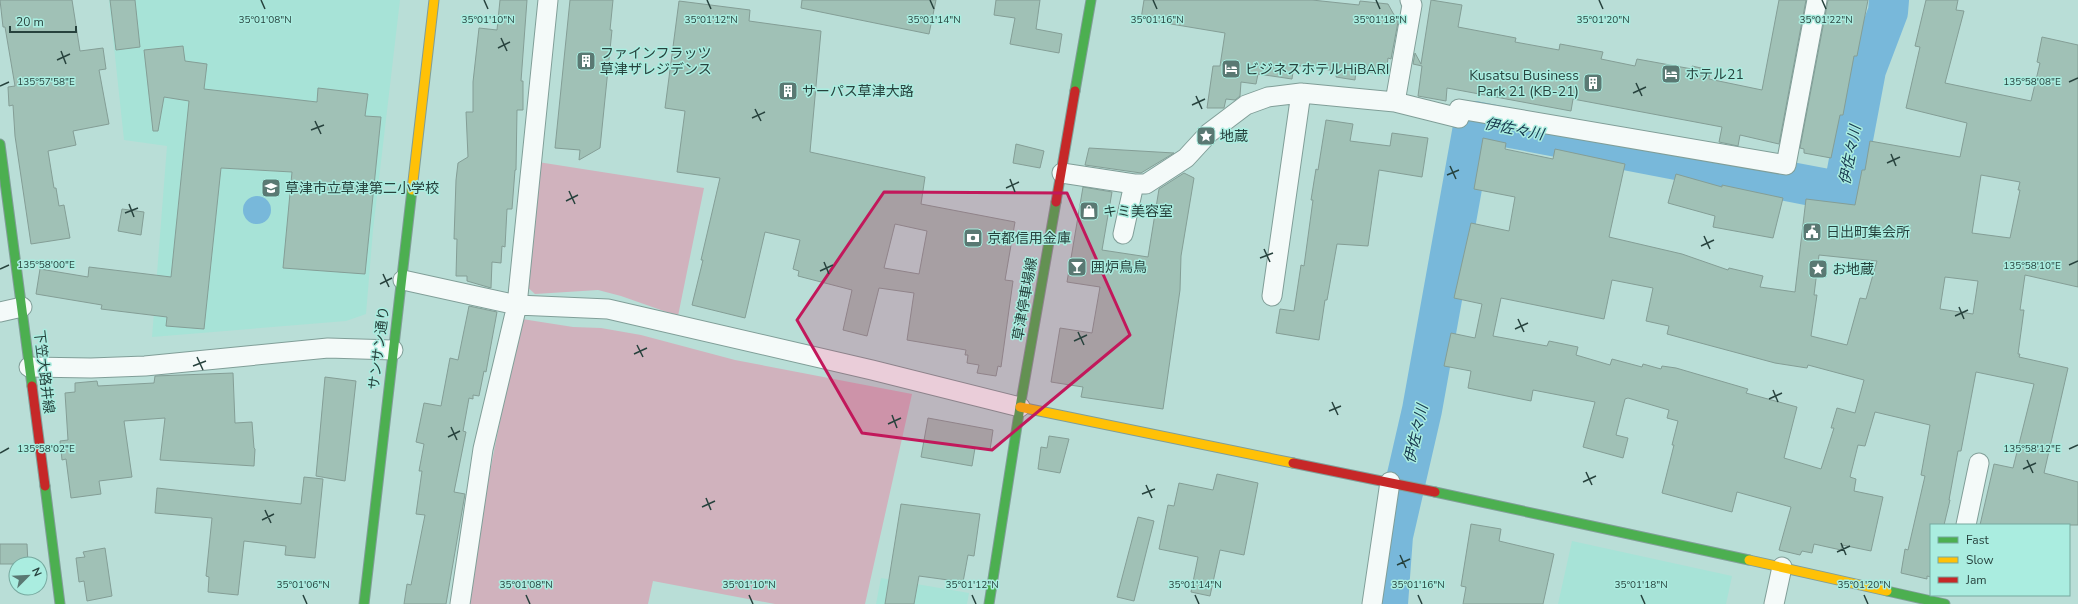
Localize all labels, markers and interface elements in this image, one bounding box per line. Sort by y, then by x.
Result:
scale bar [10,8,76,34]
text: 35°01'08"N [238,13,292,27]
text: 35°01'10"N [461,13,515,27]
text: 35°01'12"N [684,13,738,27]
text: 35°01'14"N [907,13,961,27]
text: 35°01'16"N [1130,13,1184,27]
text: 35°01'18"N [1353,13,1407,27]
text: 35°01'20"N [1576,13,1630,27]
text: 35°01'22"N [1799,13,1853,27]
text: 20 m [16,14,44,30]
place label: ファインフラッツ 草津ザレジデンス [600,44,712,79]
building icon: ファインフラッツ 草津ザレジデンス [575,50,597,72]
hotel icon: ビジネスホテルHiBARI [1220,58,1242,80]
place label: ビジネスホテルHiBARI [1245,60,1389,79]
hotel icon: ホテル21 [1660,63,1682,85]
place label: ホテル21 [1685,65,1744,84]
place label: Kusatsu Business Park 21 (KB-21) [1469,66,1579,101]
building icon: Kusatsu Business Park 21 (KB-21) [1582,72,1604,94]
text: 135°57'58"E [17,75,75,89]
text: 135°58'08"E [2003,75,2061,89]
building icon: サーパス草津大路 [777,80,799,102]
place label: サーパス草津大路 [802,82,914,101]
water label: 伊佐々川 [1483,113,1547,145]
water label: 伊佐々川 [1834,122,1866,186]
place icon: 地蔵 [1195,125,1217,147]
place label: 地蔵 [1220,127,1248,146]
school or university icon: 草津市立草津第二小学校 [260,177,282,199]
place label: 草津市立草津第二小学校 [285,179,439,198]
shop icon: キミ美容室 [1078,200,1100,222]
place label: キミ美容室 [1103,202,1173,221]
public building icon: 日出町集会所 [1801,221,1823,243]
place label: 日出町集会所 [1826,223,1910,242]
bank icon: 京都信用金庫 [962,227,984,249]
place label: 京都信用金庫 [987,229,1071,248]
street label: 草津停車場線 [1008,256,1042,342]
bar icon: 囲炉鳥鳥 [1066,256,1088,278]
text: 135°58'00"E [17,258,75,272]
place label: 囲炉鳥鳥 [1091,258,1147,277]
place icon: お地蔵 [1807,258,1829,280]
text: 135°58'10"E [2003,259,2061,273]
place label: お地蔵 [1832,260,1874,279]
street label: サンサン通り [364,305,394,391]
street label: 下笠大路井線 [29,329,59,415]
water label: 伊佐々川 [1400,401,1433,465]
text: 135°58'02"E [17,442,75,456]
text: 135°58'12"E [2003,442,2061,456]
legend [1930,524,2070,596]
text: Fast [1966,532,1989,548]
text: Slow [1966,552,1994,568]
north arrow [8,556,48,596]
text: N [28,565,45,579]
text: Jam [1965,572,1987,588]
text: 35°01'06"N [276,578,330,592]
text: 35°01'08"N [499,578,553,592]
text: 35°01'10"N [722,578,776,592]
text: 35°01'12"N [945,578,999,592]
text: 35°01'14"N [1168,578,1222,592]
text: 35°01'16"N [1391,578,1445,592]
text: 35°01'18"N [1614,578,1668,592]
text: 35°01'20"N [1837,578,1891,592]

